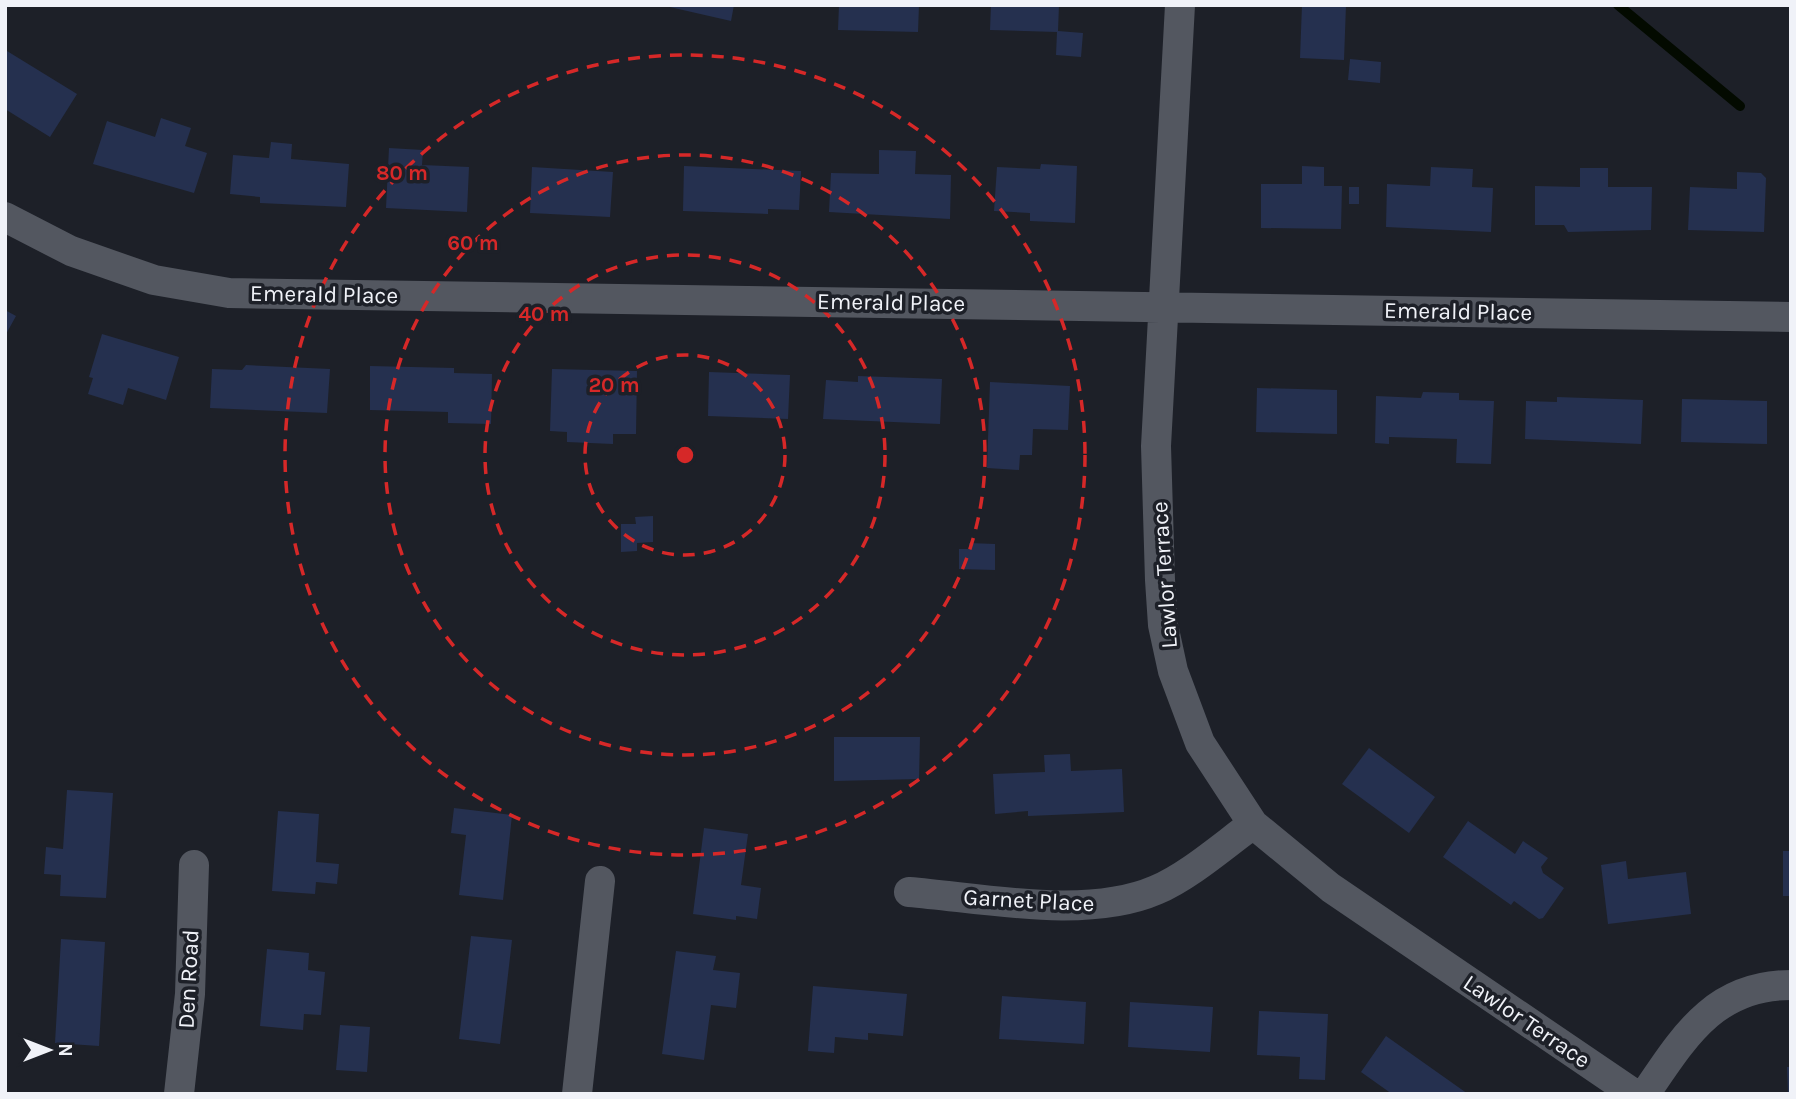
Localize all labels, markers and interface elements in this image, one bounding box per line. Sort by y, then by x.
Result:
text: 80 m [376,161,428,185]
text: 60 m [447,231,499,255]
street label: Emerald Place [250,280,398,309]
street label: Emerald Place [817,288,965,317]
street label: Emerald Place [1384,297,1532,326]
text: 40 m [518,302,570,326]
text: 20 m [588,373,640,397]
centre of rings [673,443,697,467]
street label: Lawlor Terrace [1146,500,1183,649]
street label: Garnet Place [963,884,1095,917]
street label: Den Road [172,929,205,1029]
street label: Lawlor Terrace [1458,969,1595,1074]
north arrow [14,1015,84,1085]
text: N [54,1043,76,1057]

